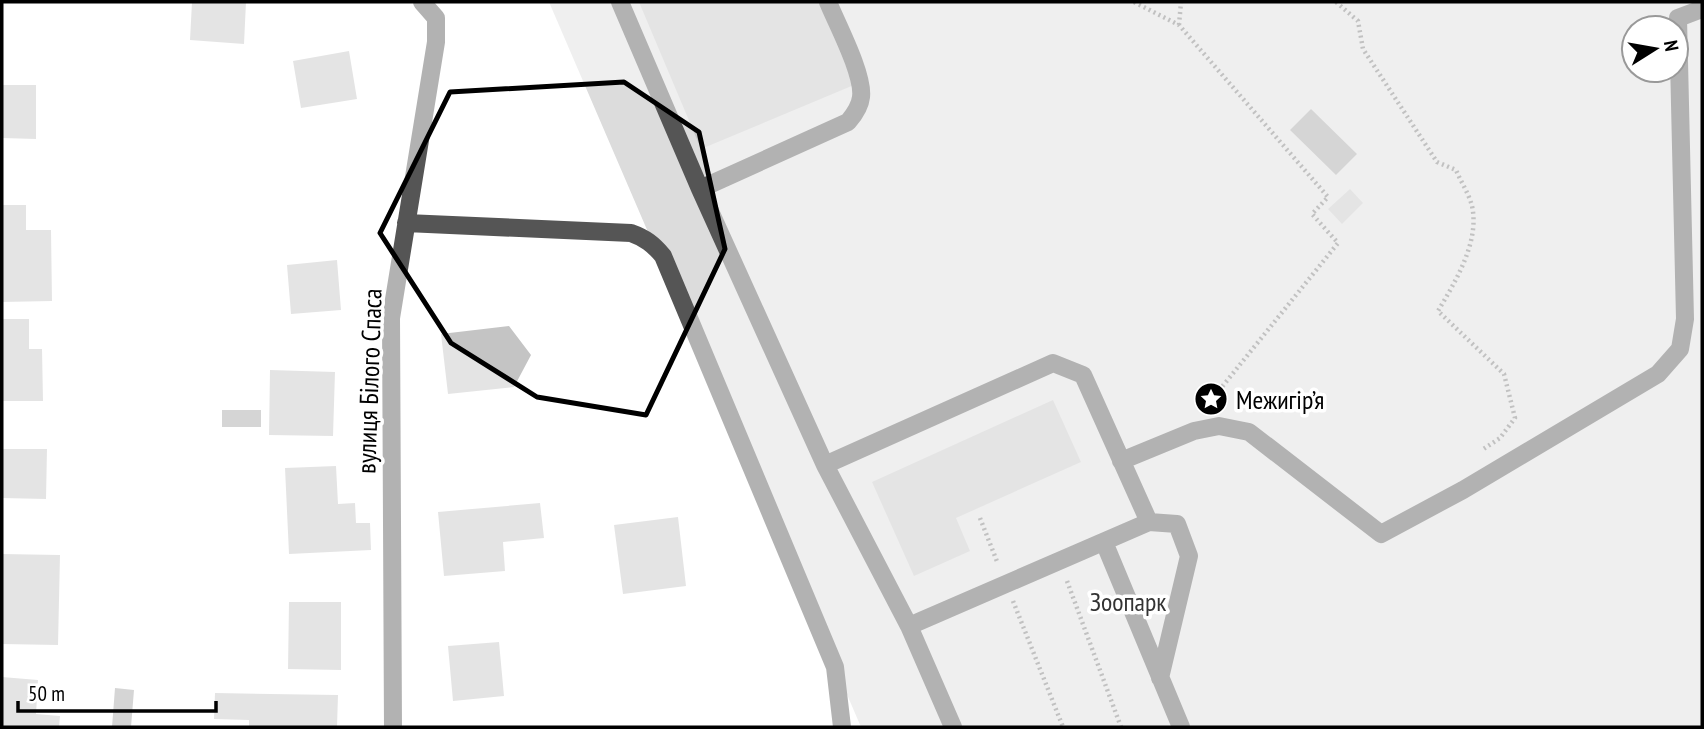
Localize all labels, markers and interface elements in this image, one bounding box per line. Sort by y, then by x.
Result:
north arrow [1620,14,1690,84]
text: N [1659,38,1684,53]
street label: вулиця Білого Спаса [349,288,389,474]
place icon: Межигір’я [1192,380,1230,418]
place label: Межигір’я [1236,383,1324,416]
park label: Зоопарк [1090,585,1166,618]
scale bar [18,670,215,714]
text: 50 m [28,680,65,707]

